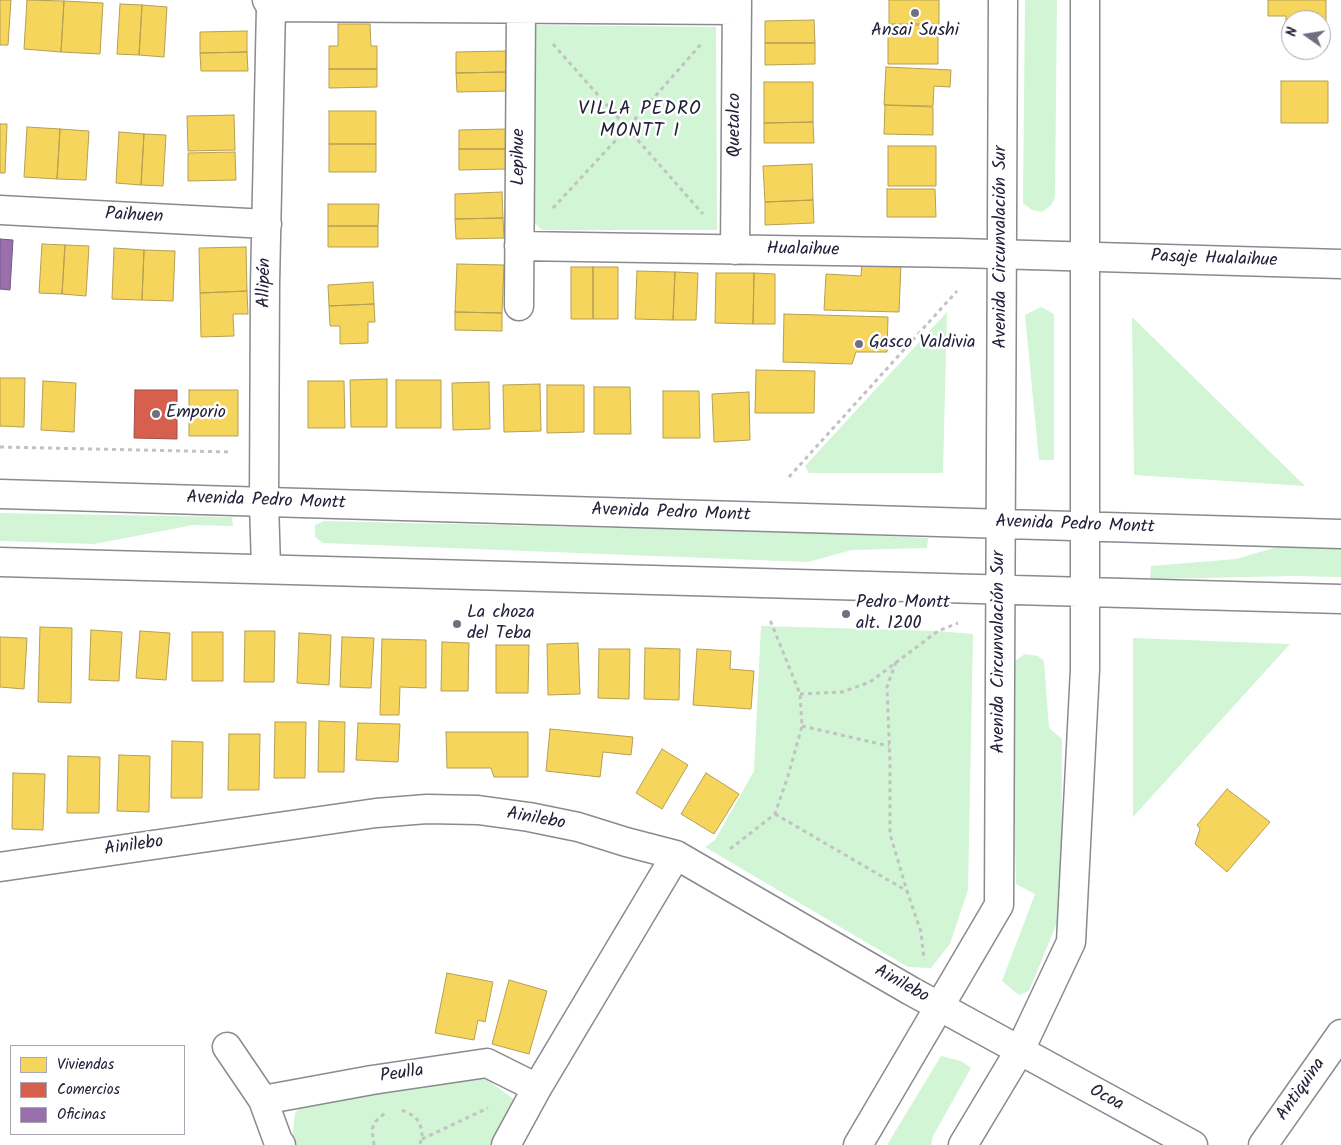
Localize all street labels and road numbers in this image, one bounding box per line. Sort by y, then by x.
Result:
street label: Quetalco [725,93,747,157]
street label: Lepihue [509,128,531,186]
street label: Avenida Circunvalación Sur [991,146,1013,348]
street label: Paihuen [104,205,164,229]
street label: Hualaihue [766,240,840,262]
street label: Pasaje Hualaihue [1150,247,1278,273]
street label: Allipén [255,258,277,308]
street label: Avenida Pedro Montt [186,488,346,516]
street label: Avenida Pedro Montt [591,500,751,528]
street label: Avenida Pedro Montt [995,512,1155,540]
street label: Avenida Circunvalación Sur [989,551,1011,753]
street label: Ainilebo [505,804,567,836]
street label: Ainilebo [103,832,165,862]
street label: Ainilebo [870,961,932,1009]
street label: Antiquina [1273,1055,1331,1125]
street label: Peulla [379,1061,425,1089]
street label: Ocoa [1085,1081,1127,1117]

